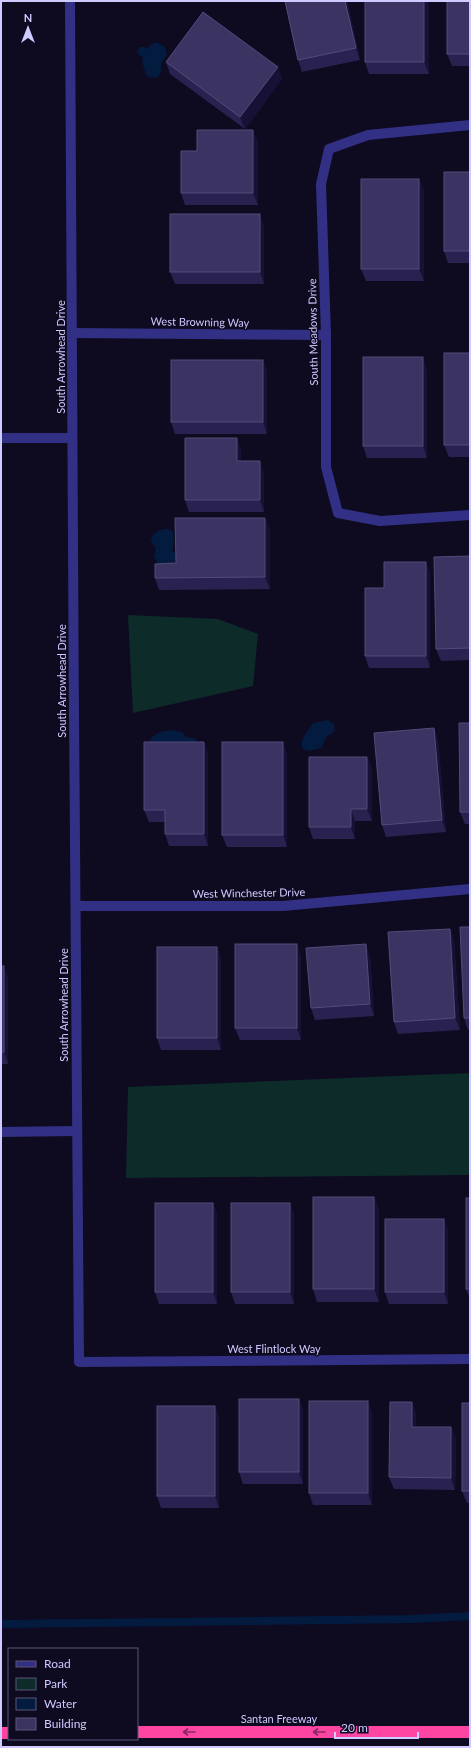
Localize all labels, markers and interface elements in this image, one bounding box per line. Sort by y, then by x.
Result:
north arrow [8,8,48,48]
text: N [24,11,32,24]
street label: South Meadows Drive [305,278,320,386]
street label: South Arrowhead Drive [54,300,67,414]
street label: West Browning Way [151,314,250,329]
street label: South Arrowhead Drive [55,624,68,738]
street label: West Winchester Drive [193,885,306,900]
street label: South Arrowhead Drive [57,948,70,1062]
street label: West Flintlock Way [227,1342,321,1355]
legend [8,1648,138,1740]
text: Road [44,1656,71,1671]
text: Park [44,1676,68,1691]
text: Water [44,1696,77,1711]
street label: Santan Freeway [241,1712,318,1725]
scale bar [335,1714,418,1740]
text: Building [44,1716,87,1731]
text: 20 m [341,1720,368,1735]
one-way arrow [183,1728,196,1736]
one-way arrow [313,1728,326,1736]

